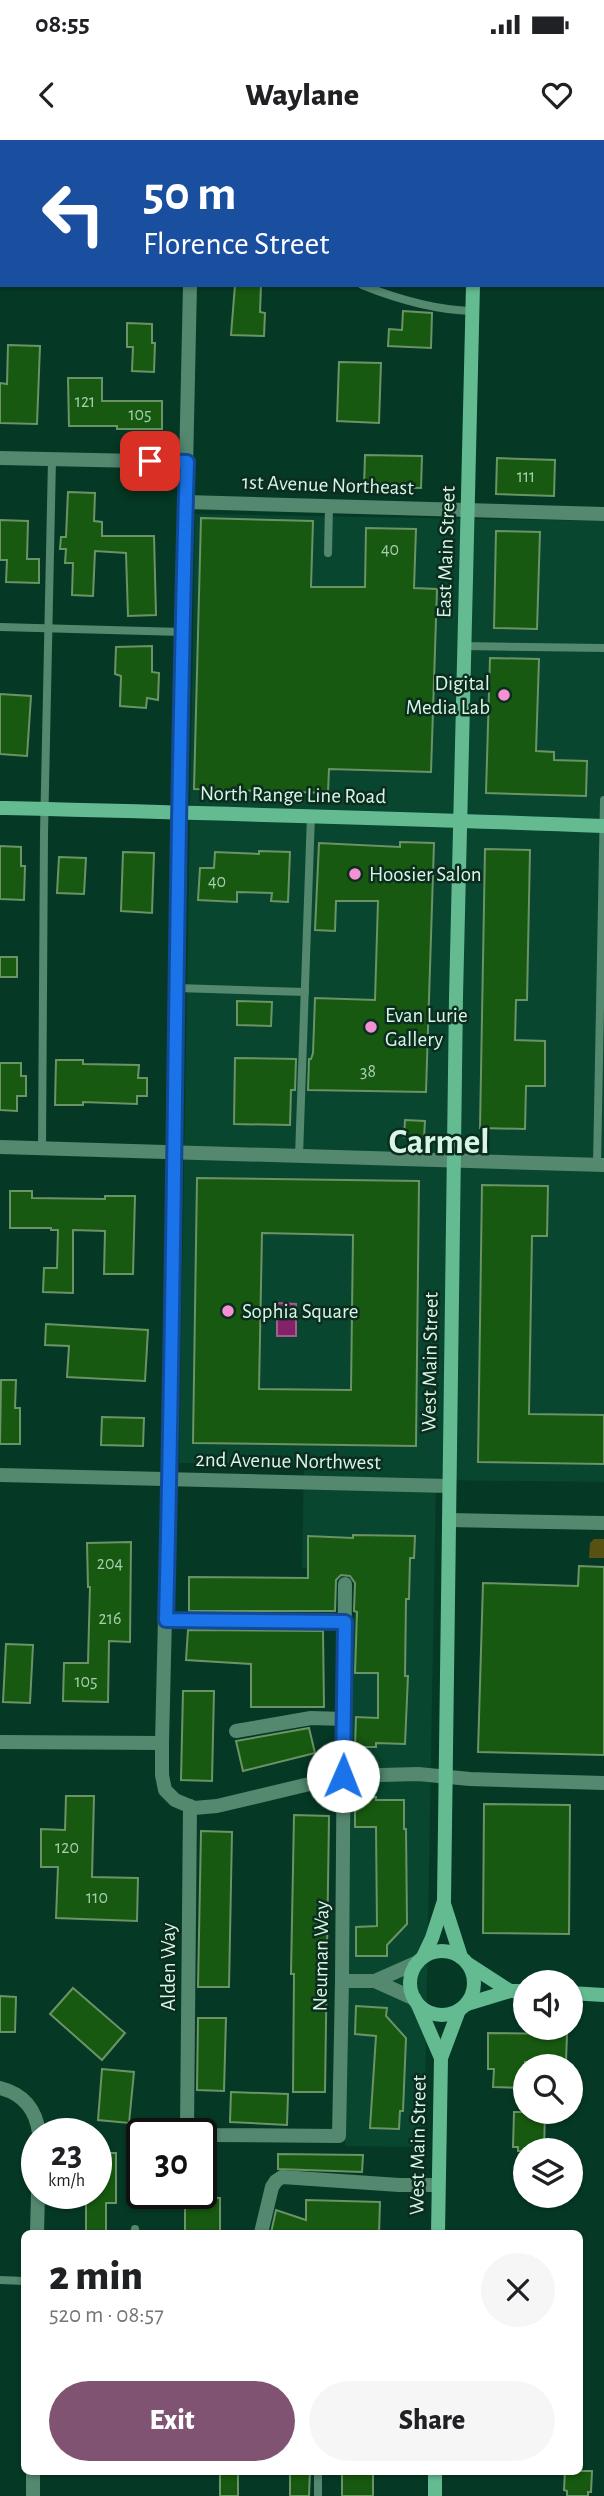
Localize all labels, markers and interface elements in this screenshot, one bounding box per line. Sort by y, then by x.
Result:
text: 08:55 [35,11,90,37]
icon: back [28,76,66,114]
icon: heart [538,76,576,114]
text: Waylane [245,79,359,111]
icon: left [28,168,119,259]
text: 50 m [143,170,237,219]
text: Florence Street [143,228,329,260]
house number: 121 [75,393,95,411]
house number: 105 [128,406,152,424]
pin [120,431,180,491]
icon: arrive [131,442,169,480]
house number: 111 [517,468,535,486]
street label: 1st Avenue Northeast [242,472,415,499]
street label: East Main Street [433,485,459,618]
house number: 40 [381,541,399,559]
place label: Digital Media Lab [406,673,490,718]
marker: Digital Media Lab [496,687,512,703]
street label: North Range Line Road [200,783,386,807]
place label: Hoosier Salon [369,864,482,885]
marker: Hoosier Salon [347,866,363,882]
house number: 40 [208,873,226,891]
place label: Evan Lurie Gallery [385,1005,468,1050]
marker: Evan Lurie Gallery [363,1019,379,1035]
house number: 38 [360,1063,376,1081]
district label: Carmel [389,1125,489,1160]
street label: West Main Street [418,1291,442,1432]
place label: Sophia Square [242,1301,359,1322]
marker: Sophia Square [220,1303,236,1319]
street label: 2nd Avenue Northwest [195,1449,381,1473]
house number: 204 [97,1555,124,1573]
house number: 216 [99,1610,121,1628]
house number: 105 [74,1673,98,1691]
position arrow [306,1739,380,1813]
house number: 120 [55,1839,79,1857]
house number: 110 [86,1889,108,1907]
street label: Neuman Way [310,1900,332,2012]
street label: Alden Way [158,1923,179,2011]
map controls [513,1970,583,2208]
button: sound [513,1970,583,2040]
button: search [513,2054,583,2124]
street label: West Main Street [406,2074,430,2215]
speed limit sign: 30 [126,2118,217,2209]
text: 23 [51,2137,82,2172]
button: layers [513,2138,583,2208]
text: km/h [48,2172,85,2190]
button: close [481,2253,555,2327]
text: 2 min [49,2255,143,2297]
text: 520 m · 08:57 [49,2304,164,2327]
button: Exit [49,2381,295,2461]
button: Share [309,2381,555,2461]

